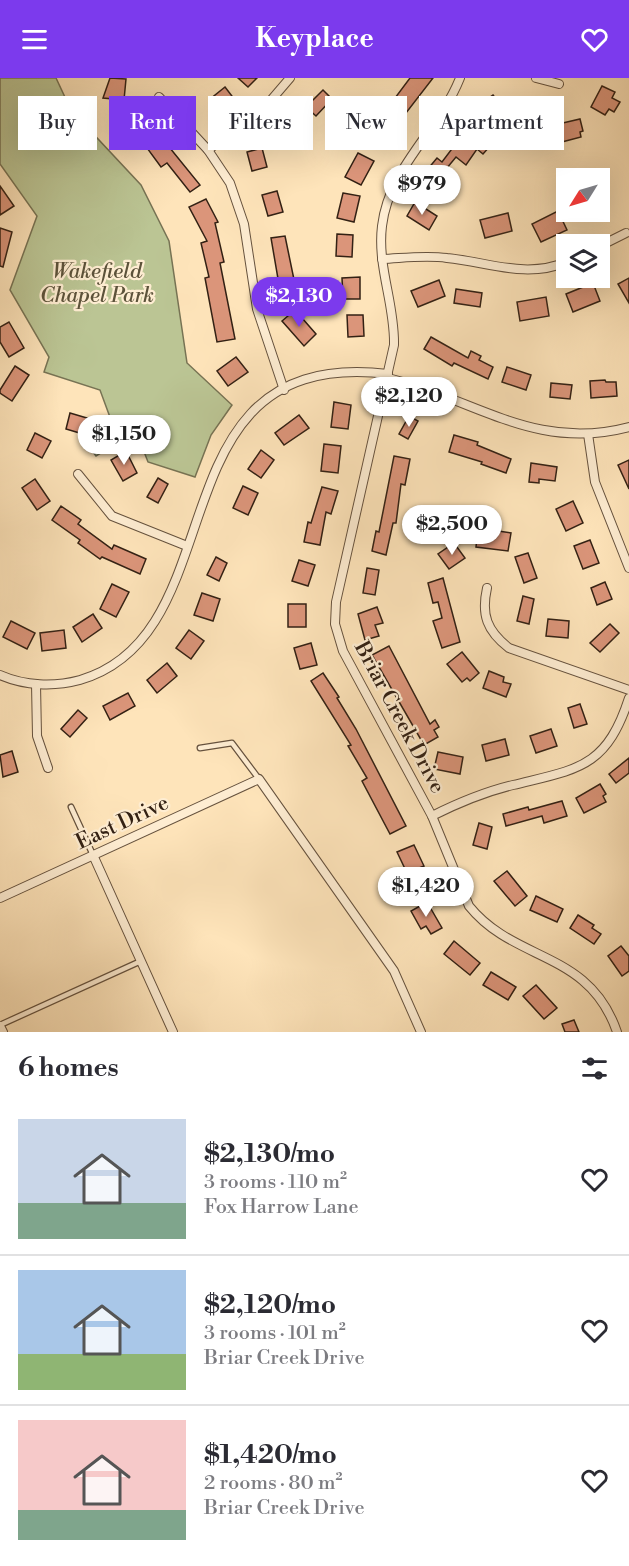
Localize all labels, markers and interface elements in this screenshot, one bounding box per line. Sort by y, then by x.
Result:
text: Keyplace [255,22,374,56]
icon: menu [18,23,51,56]
icon: heart [578,23,611,56]
chip: Buy [18,96,97,150]
chip: Rent [109,96,196,150]
chip: Filters [208,96,313,150]
chip: New [325,96,407,150]
chip: Apartment [419,96,564,150]
pin: $979 [386,165,458,216]
north arrow [556,168,610,222]
map controls [556,168,610,288]
text: $979 [398,172,446,197]
button: layers [556,234,610,288]
park label: Wakefield Chapel Park [40,259,154,309]
pin: $2,130 [250,277,348,328]
text: $2,130 [266,284,332,309]
pin: $2,120 [360,377,458,428]
text: $2,120 [375,384,443,409]
pin: $1,150 [75,415,173,466]
text: $1,150 [92,422,156,447]
pin: $2,500 [403,505,501,556]
text: $2,500 [416,512,488,537]
street label: Briar Creek Drive [348,636,450,798]
street label: East Drive [72,790,173,856]
pin: $1,420 [377,867,475,918]
text: $1,420 [392,874,460,899]
text: 6 homes [18,1052,119,1084]
icon: filters [578,1052,611,1085]
text: $2,130/mo [204,1138,335,1170]
icon: home [66,1143,138,1215]
icon: heart [578,1163,611,1196]
text: 3 rooms · 110 m² [204,1170,347,1195]
text: Fox Harrow Lane [204,1195,359,1220]
text: $2,120/mo [204,1289,336,1321]
icon: home [66,1294,138,1366]
icon: heart [578,1314,611,1347]
text: 3 rooms · 101 m² [204,1321,346,1346]
text: Briar Creek Drive [204,1346,364,1371]
text: $1,420/mo [204,1439,337,1471]
icon: home [66,1444,138,1516]
icon: heart [578,1464,611,1497]
text: 2 rooms · 80 m² [204,1471,342,1496]
text: Briar Creek Drive [204,1496,364,1521]

